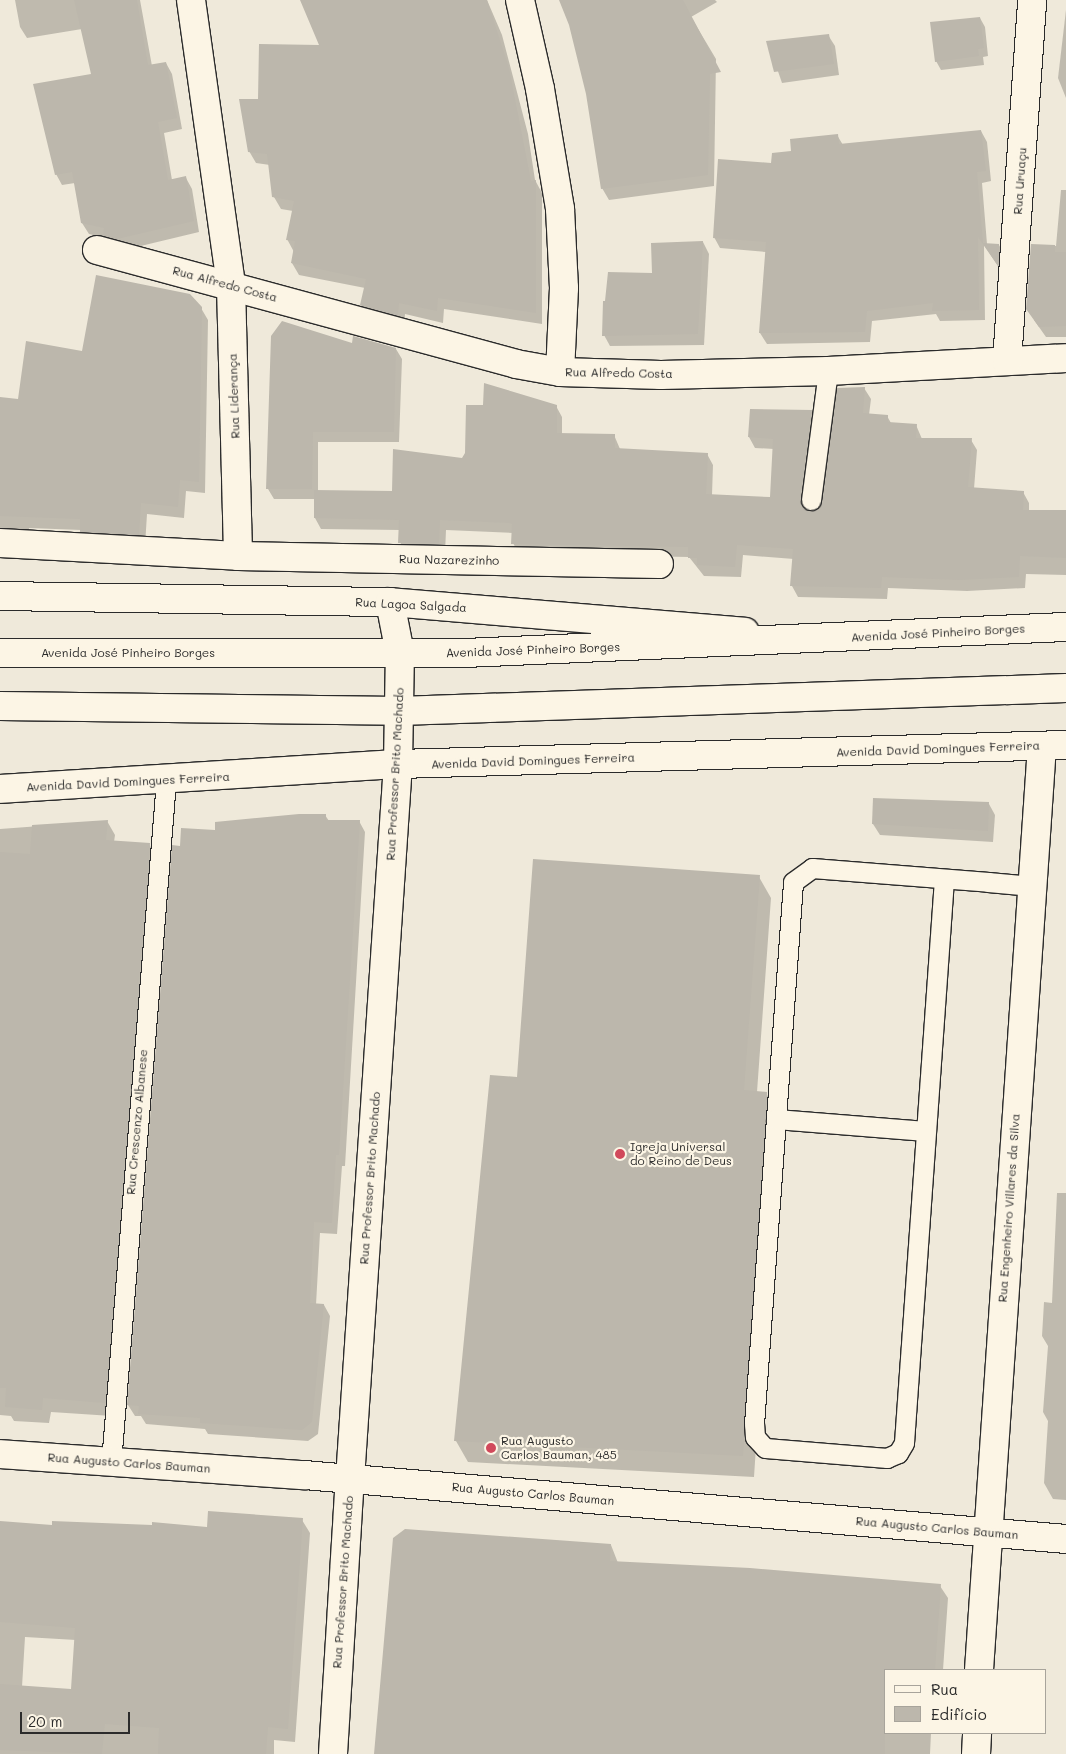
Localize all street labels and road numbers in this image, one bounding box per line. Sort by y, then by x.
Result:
street label: Rua Uruaçu [1010,147,1030,215]
street label: Rua Alfredo Costa [171,263,279,305]
street label: Rua Liderança [225,353,243,439]
street label: Rua Alfredo Costa [565,365,673,381]
street label: Rua Nazarezinho [399,552,499,568]
street label: Rua Lagoa Salgada [355,595,467,615]
street label: Avenida José Pinheiro Borges [851,621,1025,645]
street label: Avenida José Pinheiro Borges [446,640,620,660]
street label: Avenida José Pinheiro Borges [41,646,215,660]
street label: Rua Professor Brito Machado [383,687,407,861]
street label: Avenida David Domingues Ferreira [836,738,1040,760]
street label: Avenida David Domingues Ferreira [431,750,635,772]
street label: Avenida David Domingues Ferreira [26,769,230,795]
street label: Rua Crescenzo Albanese [123,1049,151,1195]
street label: Rua Professor Brito Machado [357,1091,383,1265]
street label: Rua Engenheiro Villares da Silva [995,1113,1023,1303]
street label: Rua Augusto Carlos Bauman [47,1450,211,1476]
street label: Rua Augusto Carlos Bauman [451,1480,615,1508]
street label: Rua Professor Brito Machado [330,1495,356,1669]
street label: Rua Augusto Carlos Bauman [855,1514,1019,1542]

